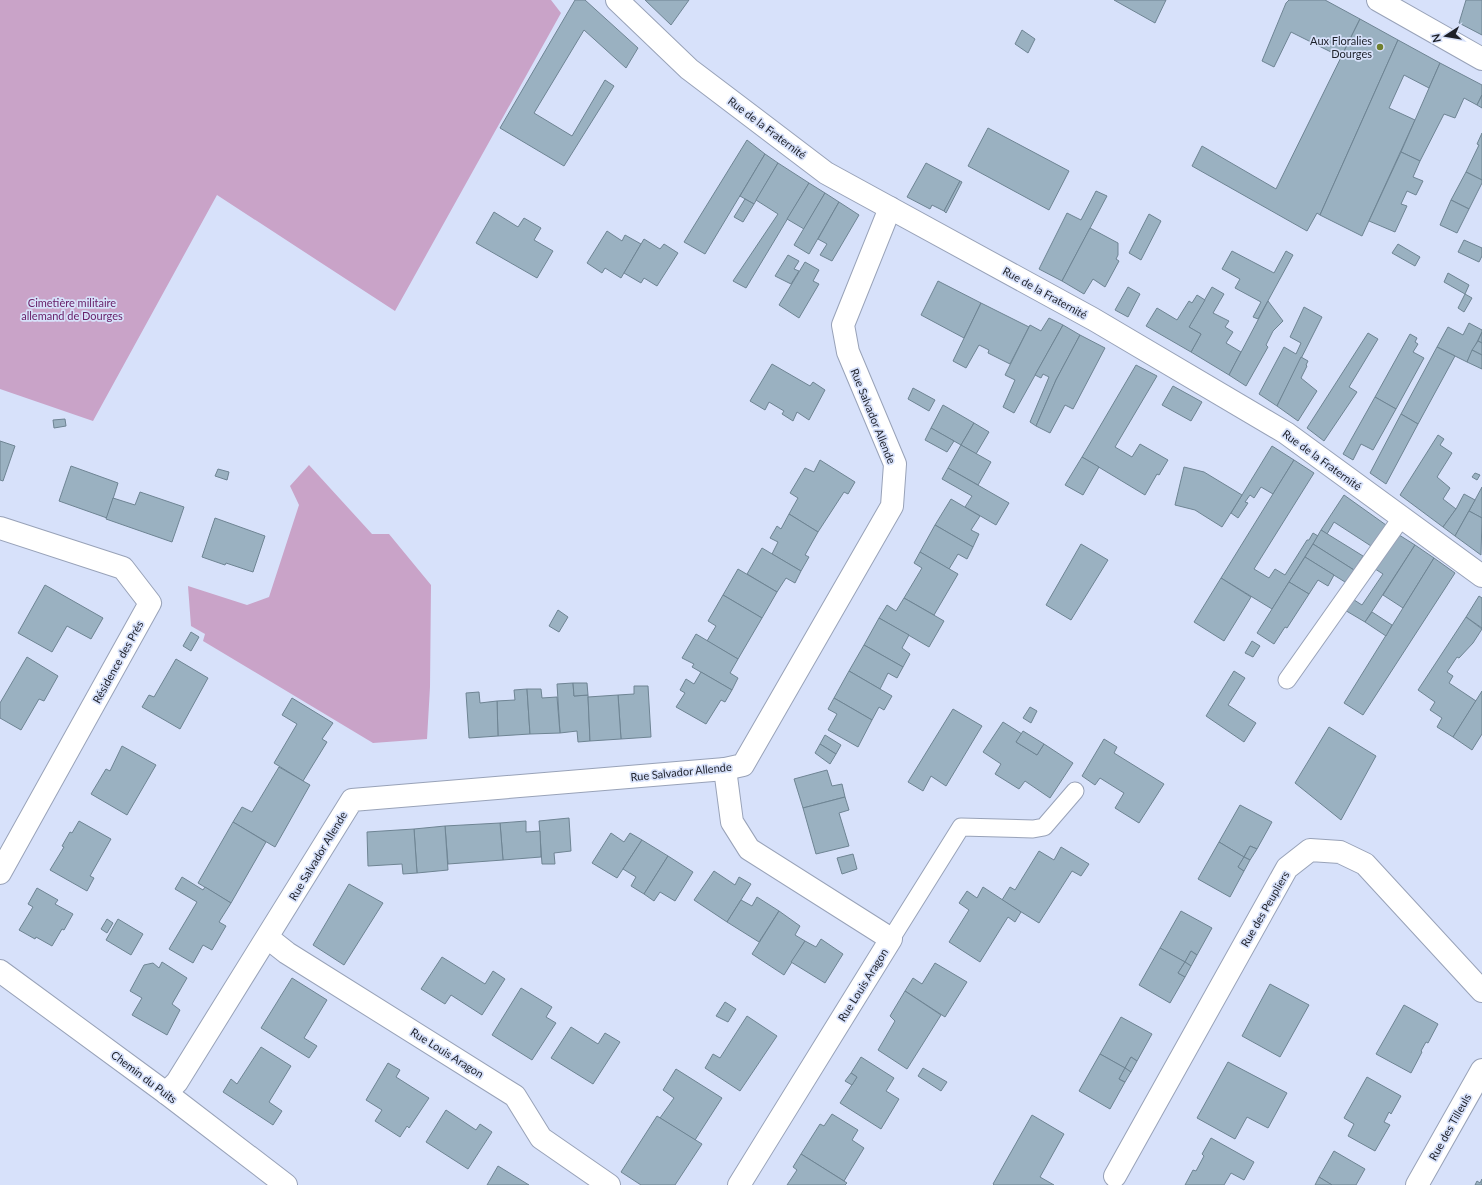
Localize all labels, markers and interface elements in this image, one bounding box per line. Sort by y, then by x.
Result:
north arrow [1426,16,1466,56]
text: N [1428,33,1443,44]
place label: Aux Floralies Dourges [1310,34,1372,60]
marker: Aux Floralies Dourges [1375,42,1385,52]
street label: Rue de la Fraternité [726,94,809,161]
street label: Rue de la Fraternité [1001,264,1090,321]
park label: Cimetière militaire allemand de Dourges [21,296,123,322]
street label: Rue Salvador Allende [848,366,899,465]
street label: Rue de la Fraternité [1280,427,1364,493]
street label: Résidence des Prés [90,618,146,705]
street label: Rue Salvador Allende [630,760,732,783]
street label: Rue Salvador Allende [286,809,349,903]
street label: Rue des Peupliers [1238,868,1292,949]
street label: Rue Louis Aragon [835,946,890,1024]
street label: Rue Louis Aragon [408,1025,486,1080]
street label: Chemin du Puits [109,1048,180,1106]
street label: Rue des Tilleuls [1426,1091,1473,1162]

